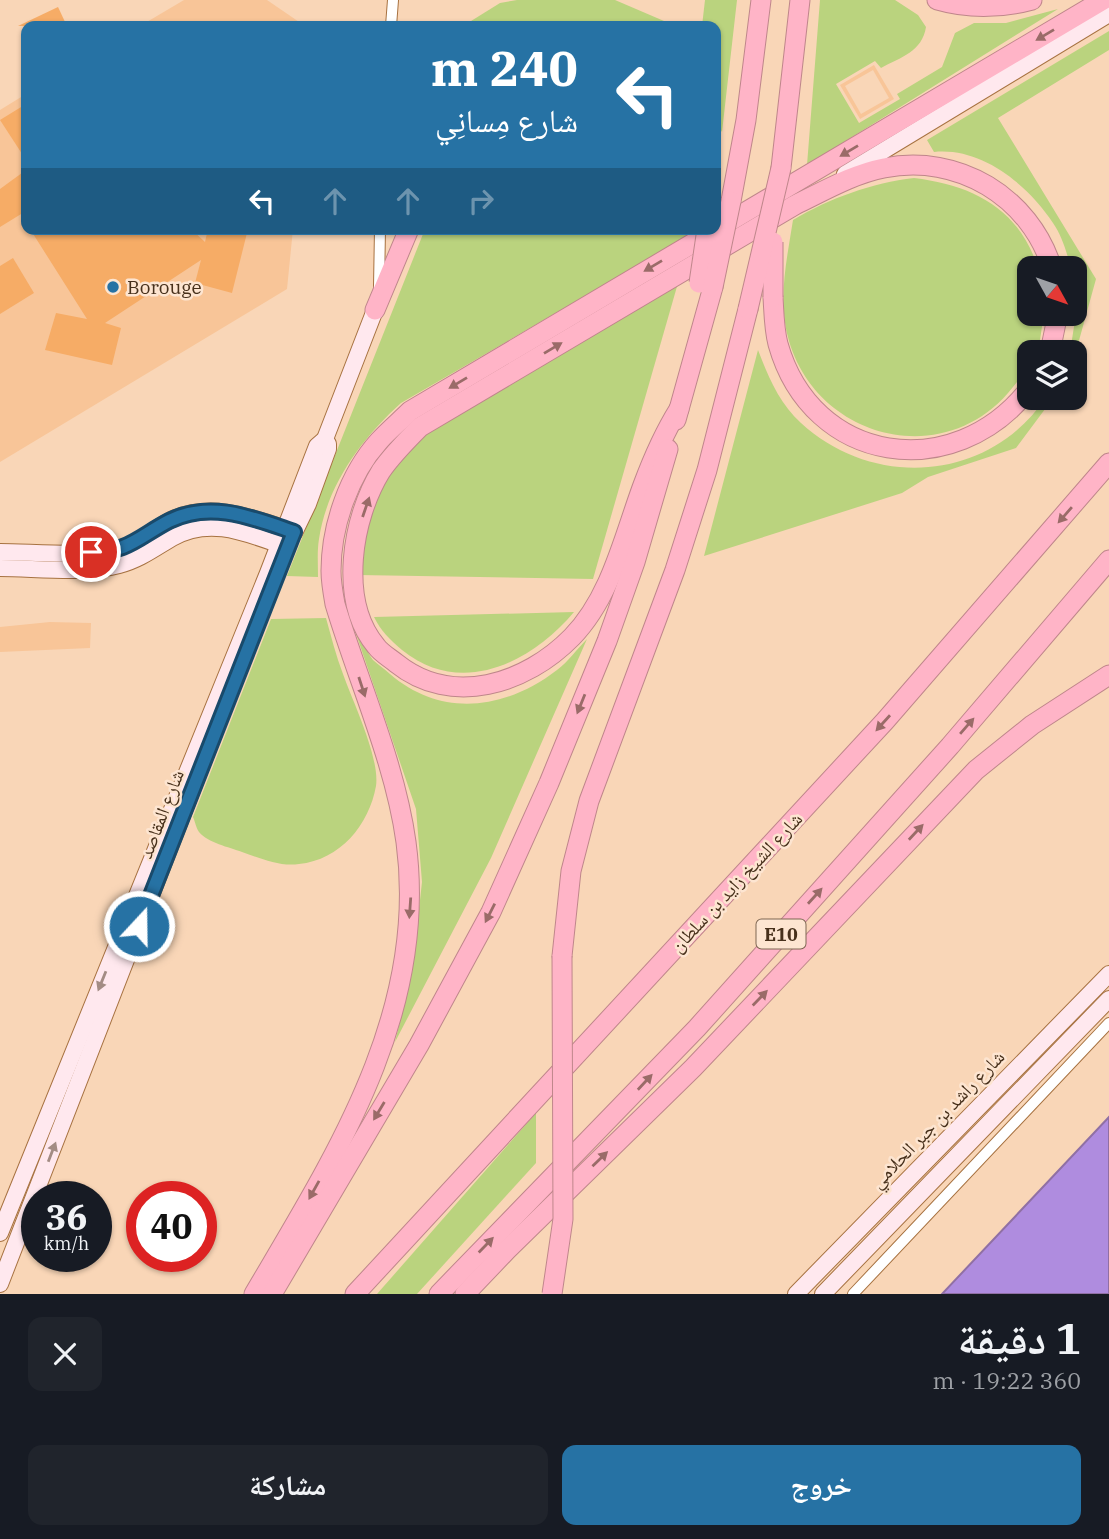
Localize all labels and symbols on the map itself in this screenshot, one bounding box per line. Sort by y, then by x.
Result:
one-way arrow [1035,29,1054,41]
one-way arrow [840,145,859,157]
north arrow [1017,256,1087,326]
one-way arrow [643,260,663,272]
place label: Borouge [127,275,202,299]
marker: Borouge [105,279,121,295]
one-way arrow [543,342,562,354]
one-way arrow [448,376,467,389]
one-way arrow [361,496,372,517]
one-way arrow [1057,506,1073,524]
pin [61,522,121,582]
one-way arrow [357,677,368,698]
one-way arrow [575,694,586,715]
one-way arrow [875,714,891,731]
one-way arrow [959,718,974,735]
street label: شارع المقاصد [133,766,189,862]
street label: شارع الشيخ زايد بن سلطان [665,807,808,958]
one-way arrow [908,823,924,841]
one-way arrow [807,888,823,905]
position arrow [102,889,176,963]
one-way arrow [404,898,415,920]
one-way arrow [485,903,496,923]
road number: E10 [756,919,806,948]
one-way arrow [97,971,108,992]
one-way arrow [752,989,769,1006]
street label: شارع راشد بن جبر الحلامي [865,1045,1012,1196]
one-way arrow [637,1074,653,1091]
one-way arrow [373,1102,386,1121]
one-way arrow [46,1141,57,1162]
one-way arrow [591,1152,608,1168]
one-way arrow [308,1180,320,1200]
speed limit sign: 40 [126,1181,217,1272]
one-way arrow [478,1236,495,1253]

